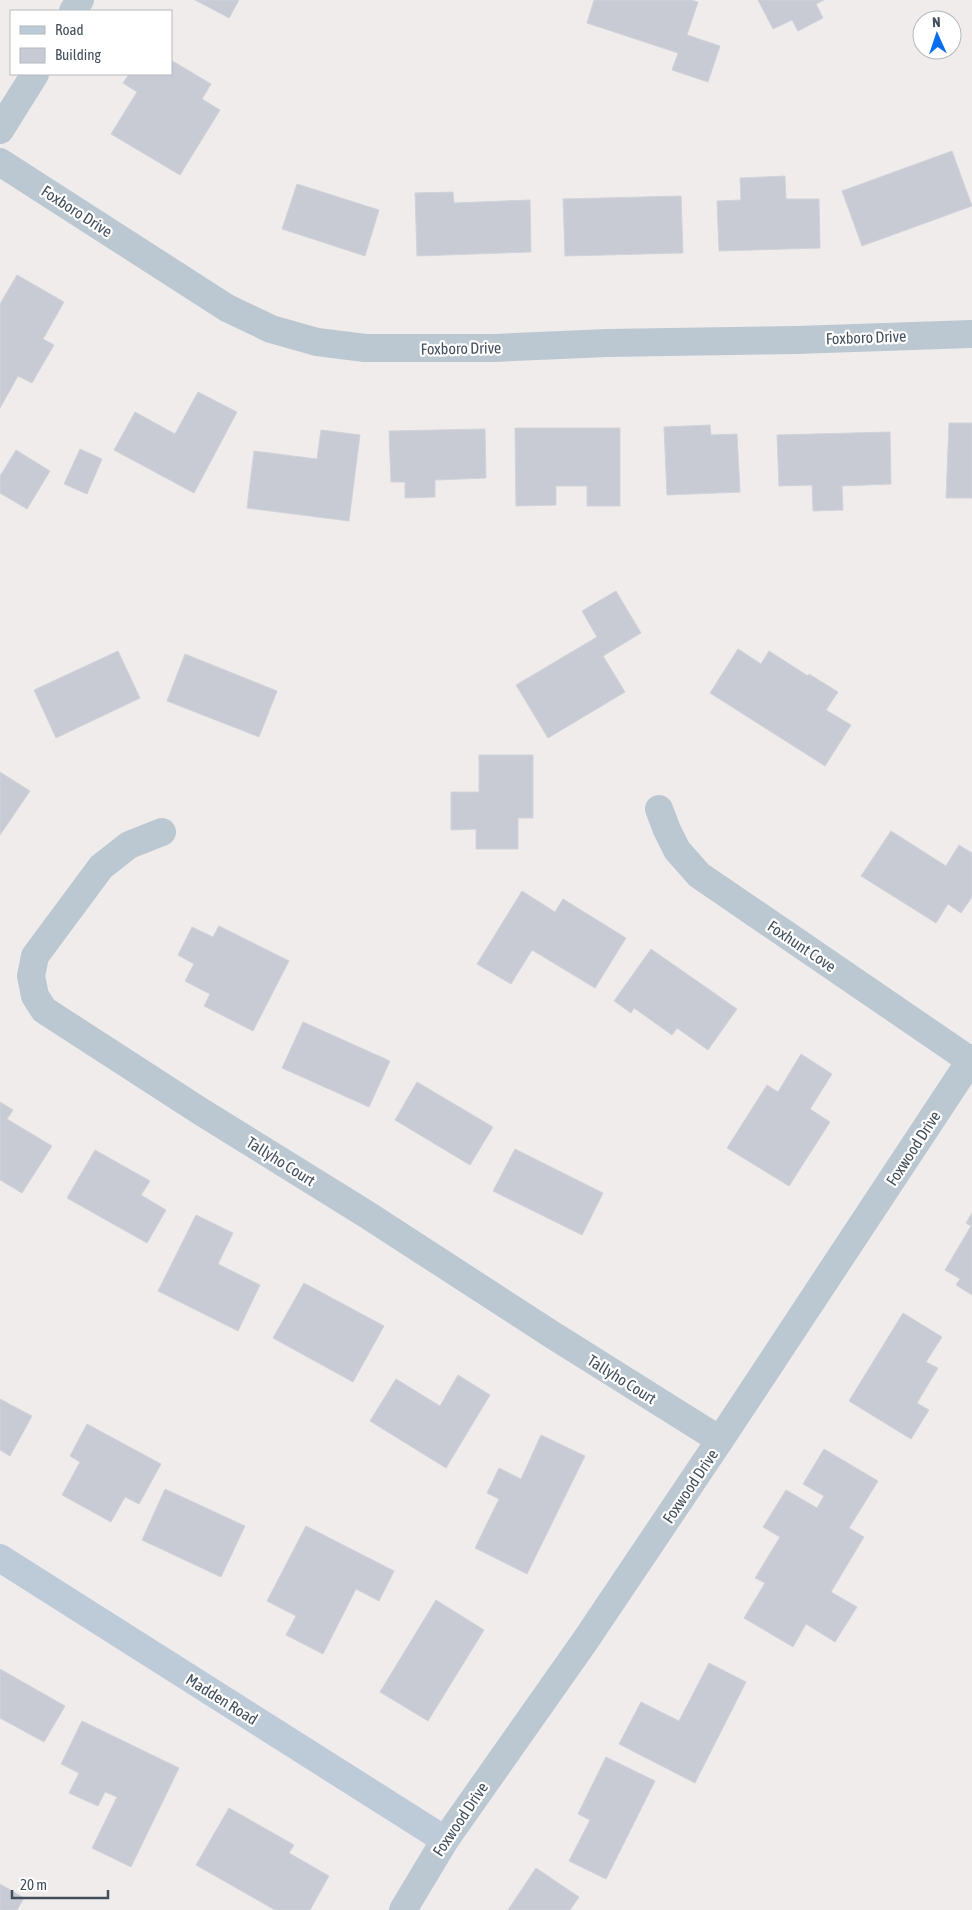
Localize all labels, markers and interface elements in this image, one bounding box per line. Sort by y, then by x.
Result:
legend [10,10,172,75]
north arrow [912,10,962,60]
text: N [932,14,941,30]
text: Road [55,21,84,38]
text: Building [55,46,101,63]
street label: Foxboro Drive [38,182,116,240]
street label: Foxboro Drive [825,327,907,347]
street label: Foxboro Drive [421,338,501,358]
street label: Foxhunt Cove [765,917,839,975]
street label: Foxwood Drive [882,1107,944,1189]
street label: Tallyho Court [243,1133,319,1190]
street label: Tallyho Court [584,1351,660,1408]
street label: Foxwood Drive [659,1446,721,1526]
street label: Madden Road [183,1670,261,1728]
street label: Foxwood Drive [429,1779,491,1859]
scale bar [12,1868,109,1900]
text: 20 m [20,1876,47,1893]

